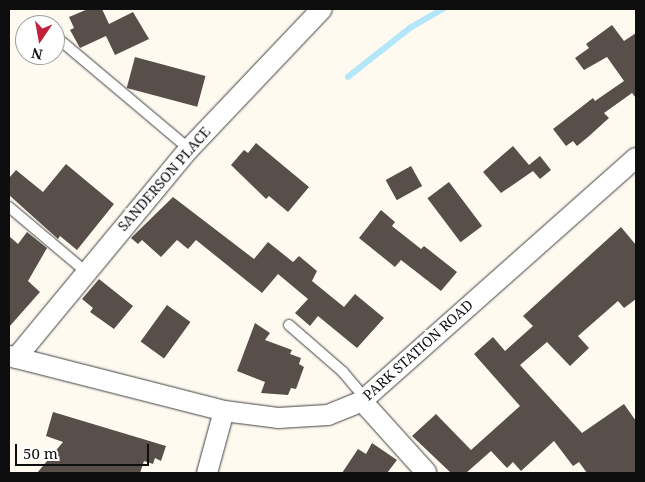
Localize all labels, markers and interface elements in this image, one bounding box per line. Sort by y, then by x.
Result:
north arrow [15,15,65,65]
text: N [30,44,44,65]
street label: SANDERSON PLACE [114,124,214,234]
street label: PARK STATION ROAD [360,296,476,404]
scale bar [18,434,151,466]
text: 50 m [23,443,58,463]

